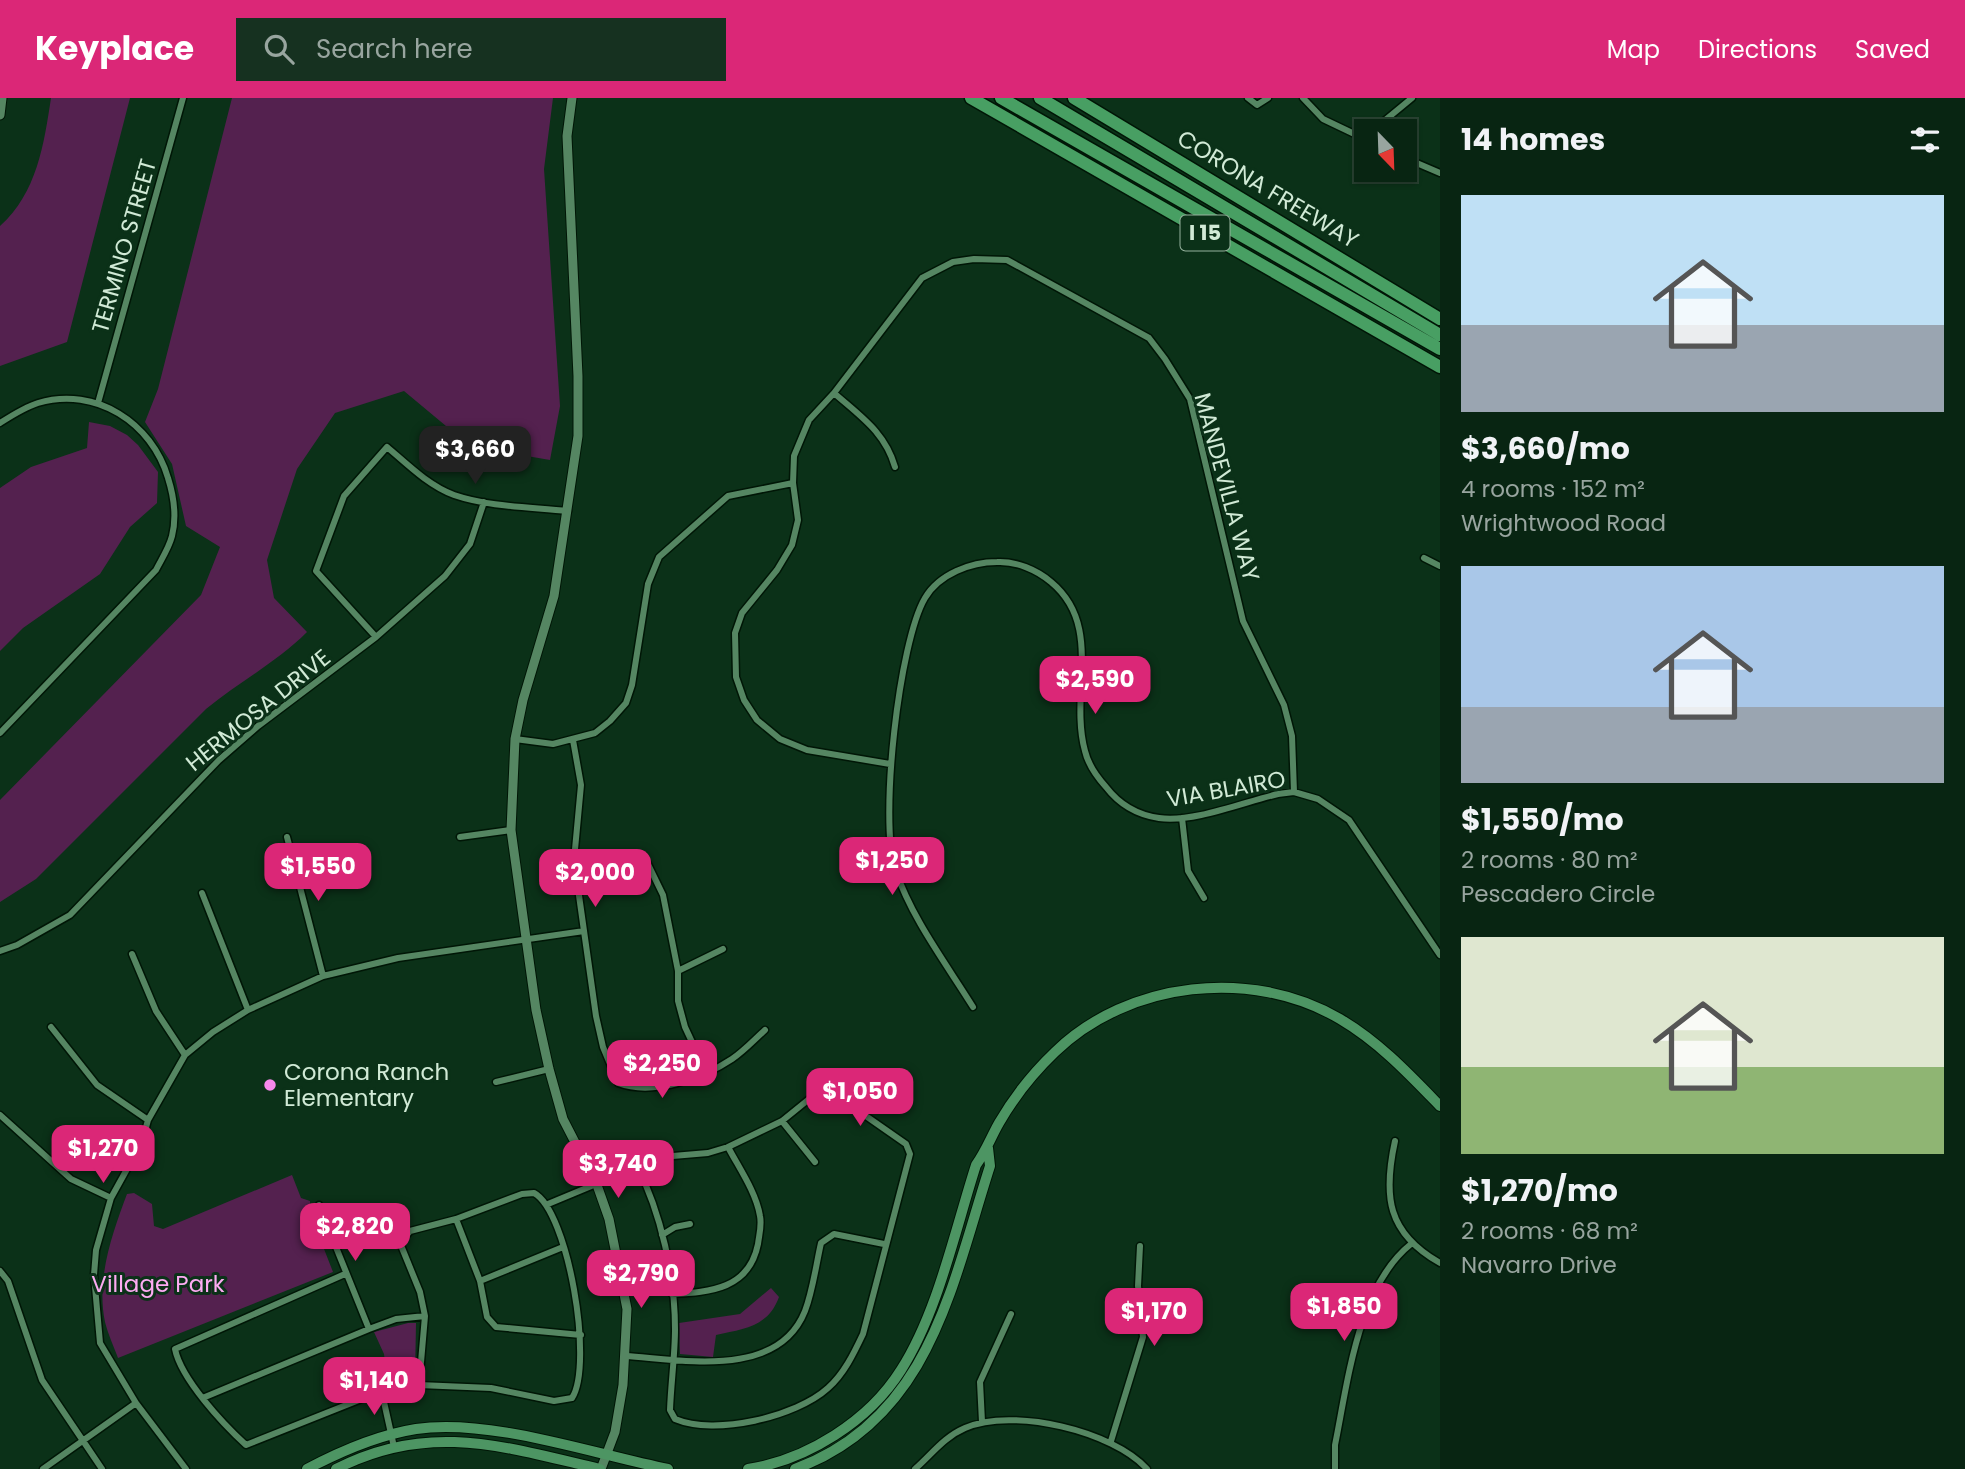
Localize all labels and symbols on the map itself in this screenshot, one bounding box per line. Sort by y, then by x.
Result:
north arrow [1354,119,1418,182]
street label: CORONA FREEWAY [1171,122,1365,256]
street label: TERMINO STREET [84,155,164,337]
road number: I 15 [1180,216,1230,250]
street label: MANDEVILLA WAY [1186,389,1268,585]
pin: $3,660 [418,426,532,486]
street label: HERMOSA DRIVE [179,642,337,778]
pin: $2,590 [1038,656,1152,716]
street label: VIA BLAIRO [1164,763,1288,815]
pin: $1,250 [835,838,949,897]
pin: $1,550 [261,844,375,903]
pin: $2,000 [538,850,652,909]
pin: $2,250 [605,1040,719,1100]
place label: Corona Ranch Elementary [284,1056,449,1114]
pin: $1,050 [803,1068,917,1128]
marker: Corona Ranch Elementary [262,1077,278,1093]
pin: $1,270 [46,1126,160,1185]
pin: $3,740 [561,1140,675,1200]
pin: $2,820 [298,1204,412,1263]
pin: $2,790 [584,1250,698,1310]
park label: Village Park [91,1268,225,1300]
pin: $1,850 [1287,1284,1401,1343]
pin: $1,170 [1097,1288,1211,1348]
pin: $1,140 [317,1358,431,1417]

